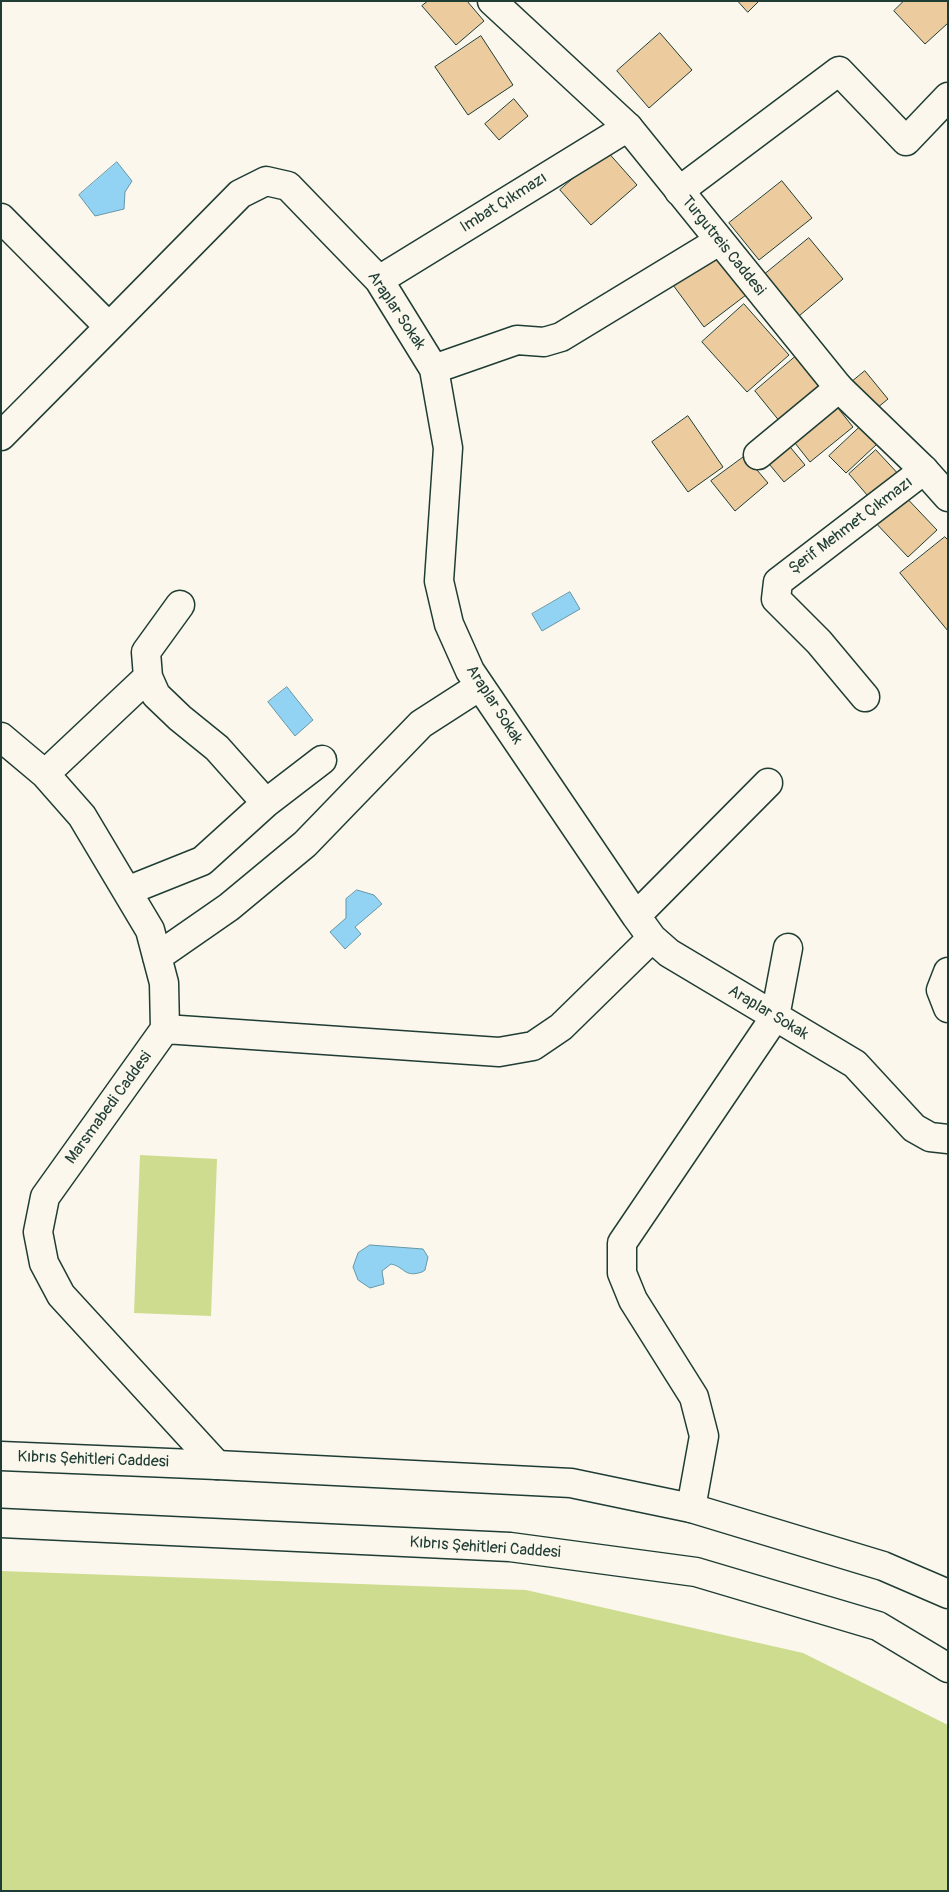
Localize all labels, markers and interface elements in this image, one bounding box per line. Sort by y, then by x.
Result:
street label: Imbat Çıkmazı [457,169,551,237]
street label: Turgutreis Caddesi [677,192,769,300]
street label: Araplar Sokak [363,268,429,354]
street label: Şerif Mehmet Çıkmazı [785,473,917,579]
street label: Araplar Sokak [461,662,527,748]
street label: Araplar Sokak [724,982,812,1044]
street label: Marsmabedi Caddesi [62,1048,156,1168]
street label: Kıbrıs Şehitleri Caddesi [17,1448,169,1472]
street label: Kıbrıs Şehitleri Caddesi [409,1533,561,1563]

